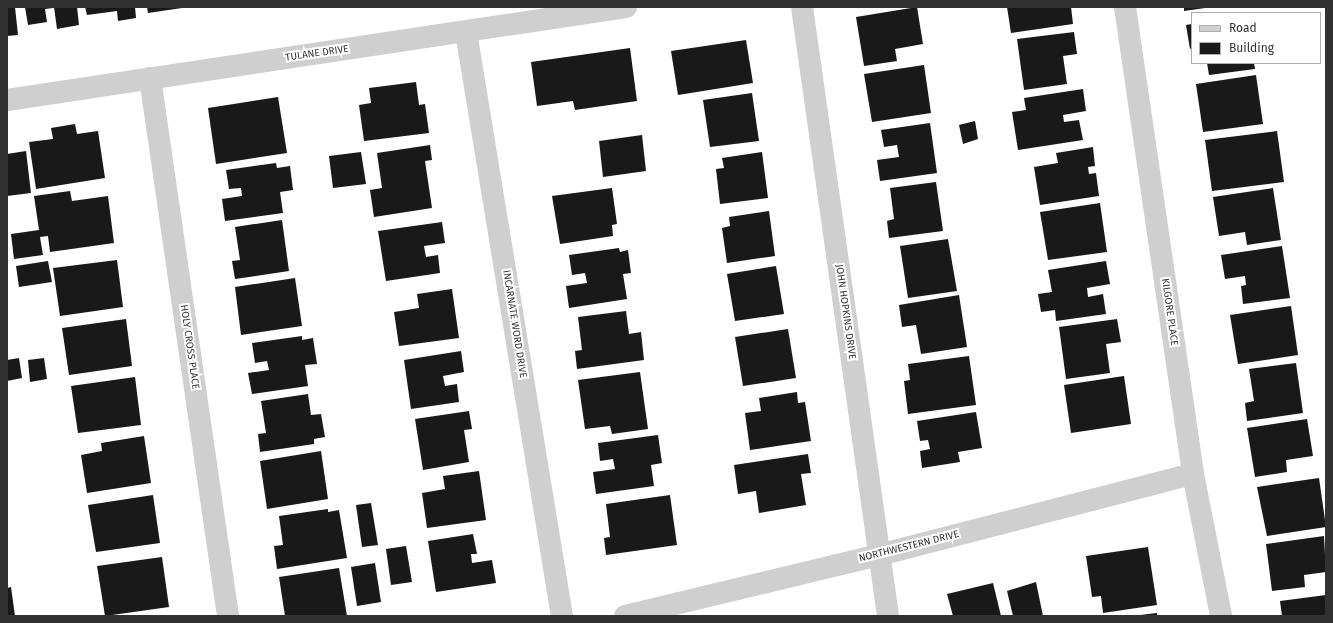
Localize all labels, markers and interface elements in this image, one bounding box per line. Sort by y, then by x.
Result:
legend [1191,12,1321,64]
text: Road [1229,21,1257,35]
text: Building [1229,41,1274,55]
street label: TULANE DRIVE [285,44,349,64]
street label: JOHN HOPKINS DRIVE [832,264,858,360]
street label: INCARNATE WORD DRIVE [500,269,528,379]
street label: KILGORE PLACE [1158,277,1180,347]
street label: HOLY CROSS PLACE [177,304,201,390]
street label: NORTHWESTERN DRIVE [858,529,960,565]

